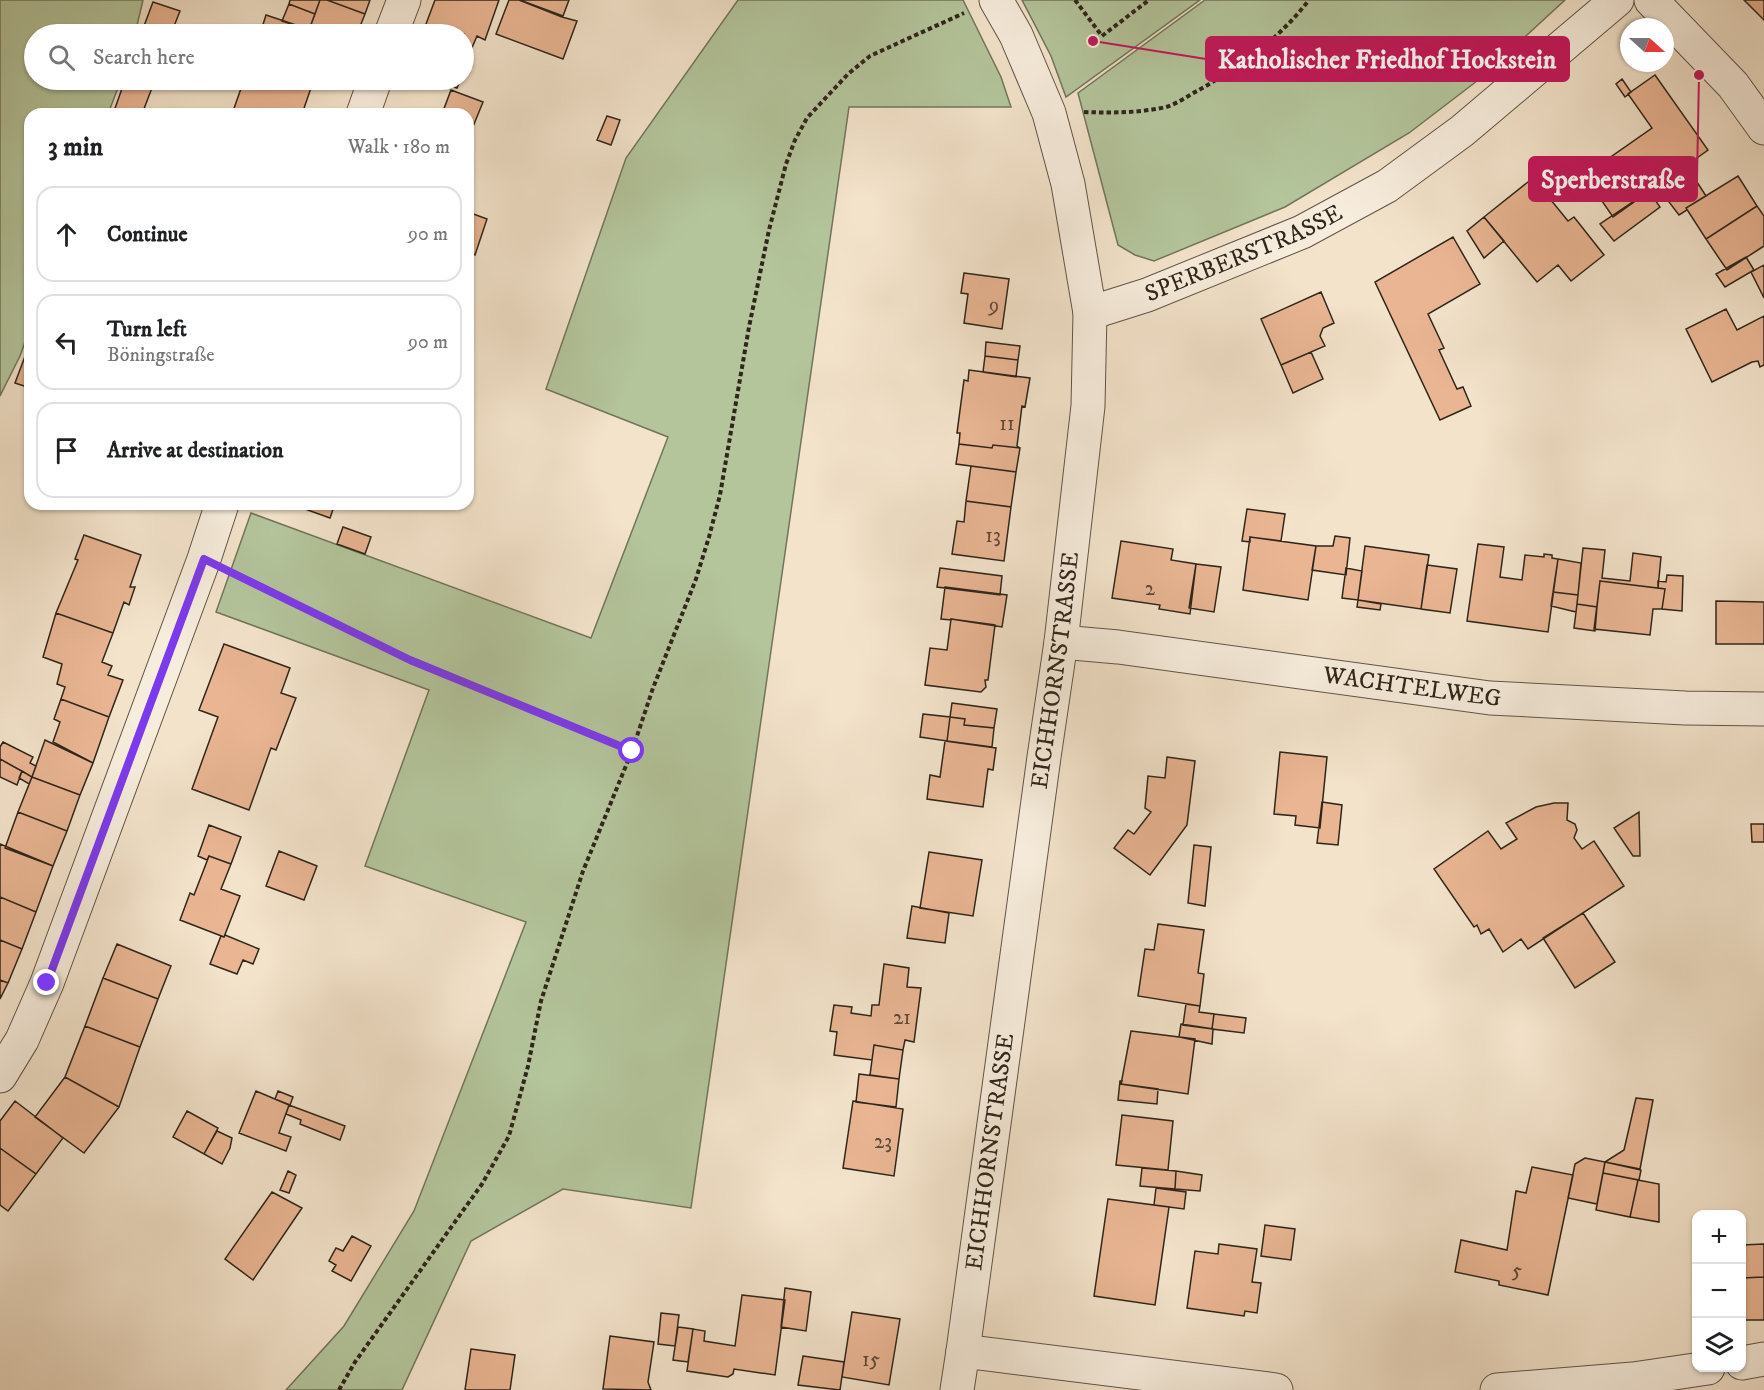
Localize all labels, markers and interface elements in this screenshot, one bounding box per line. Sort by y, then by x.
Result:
north arrow [1620,18,1674,72]
search box [24,24,474,90]
callout: Katholischer Friedhof Hockstein [1206,37,1569,81]
icon: search [45,41,78,74]
text: Search here [93,44,195,71]
text: Katholischer Friedhof Hockstein [1218,44,1557,77]
text: 3 min [48,131,103,164]
text: Walk · 180 m [348,135,450,160]
callout: Sperberstraße [1529,157,1697,201]
text: Sperberstraße [1541,164,1685,197]
street label: SPERBERSTRASSE [1141,198,1348,309]
icon: ahead [50,218,83,251]
text: Continue [107,221,188,248]
text: 90 m [408,222,448,247]
house number: 9 [988,293,999,319]
text: Turn left [107,316,187,343]
icon: left [50,326,83,359]
text: 90 m [408,330,448,355]
text: Böningstraße [107,343,215,368]
house number: 11 [999,411,1015,437]
icon: arrive [50,434,83,467]
text: Arrive at destination [107,437,284,464]
house number: 13 [985,523,1001,549]
street label: EICHHORNSTRASSE [1025,550,1086,791]
house number: 2 [1145,576,1156,602]
street label: WACHTELWEG [1320,660,1502,714]
route start [618,737,644,763]
route end [33,969,59,995]
house number: 21 [893,1005,911,1031]
street label: EICHHORNSTRASSE [959,1031,1021,1272]
house number: 23 [874,1129,892,1155]
map controls [1692,1210,1746,1372]
button: + [1692,1210,1746,1264]
house number: 5 [1512,1258,1522,1284]
button: − [1692,1264,1746,1318]
button: layers [1692,1318,1746,1372]
house number: 15 [862,1347,880,1373]

